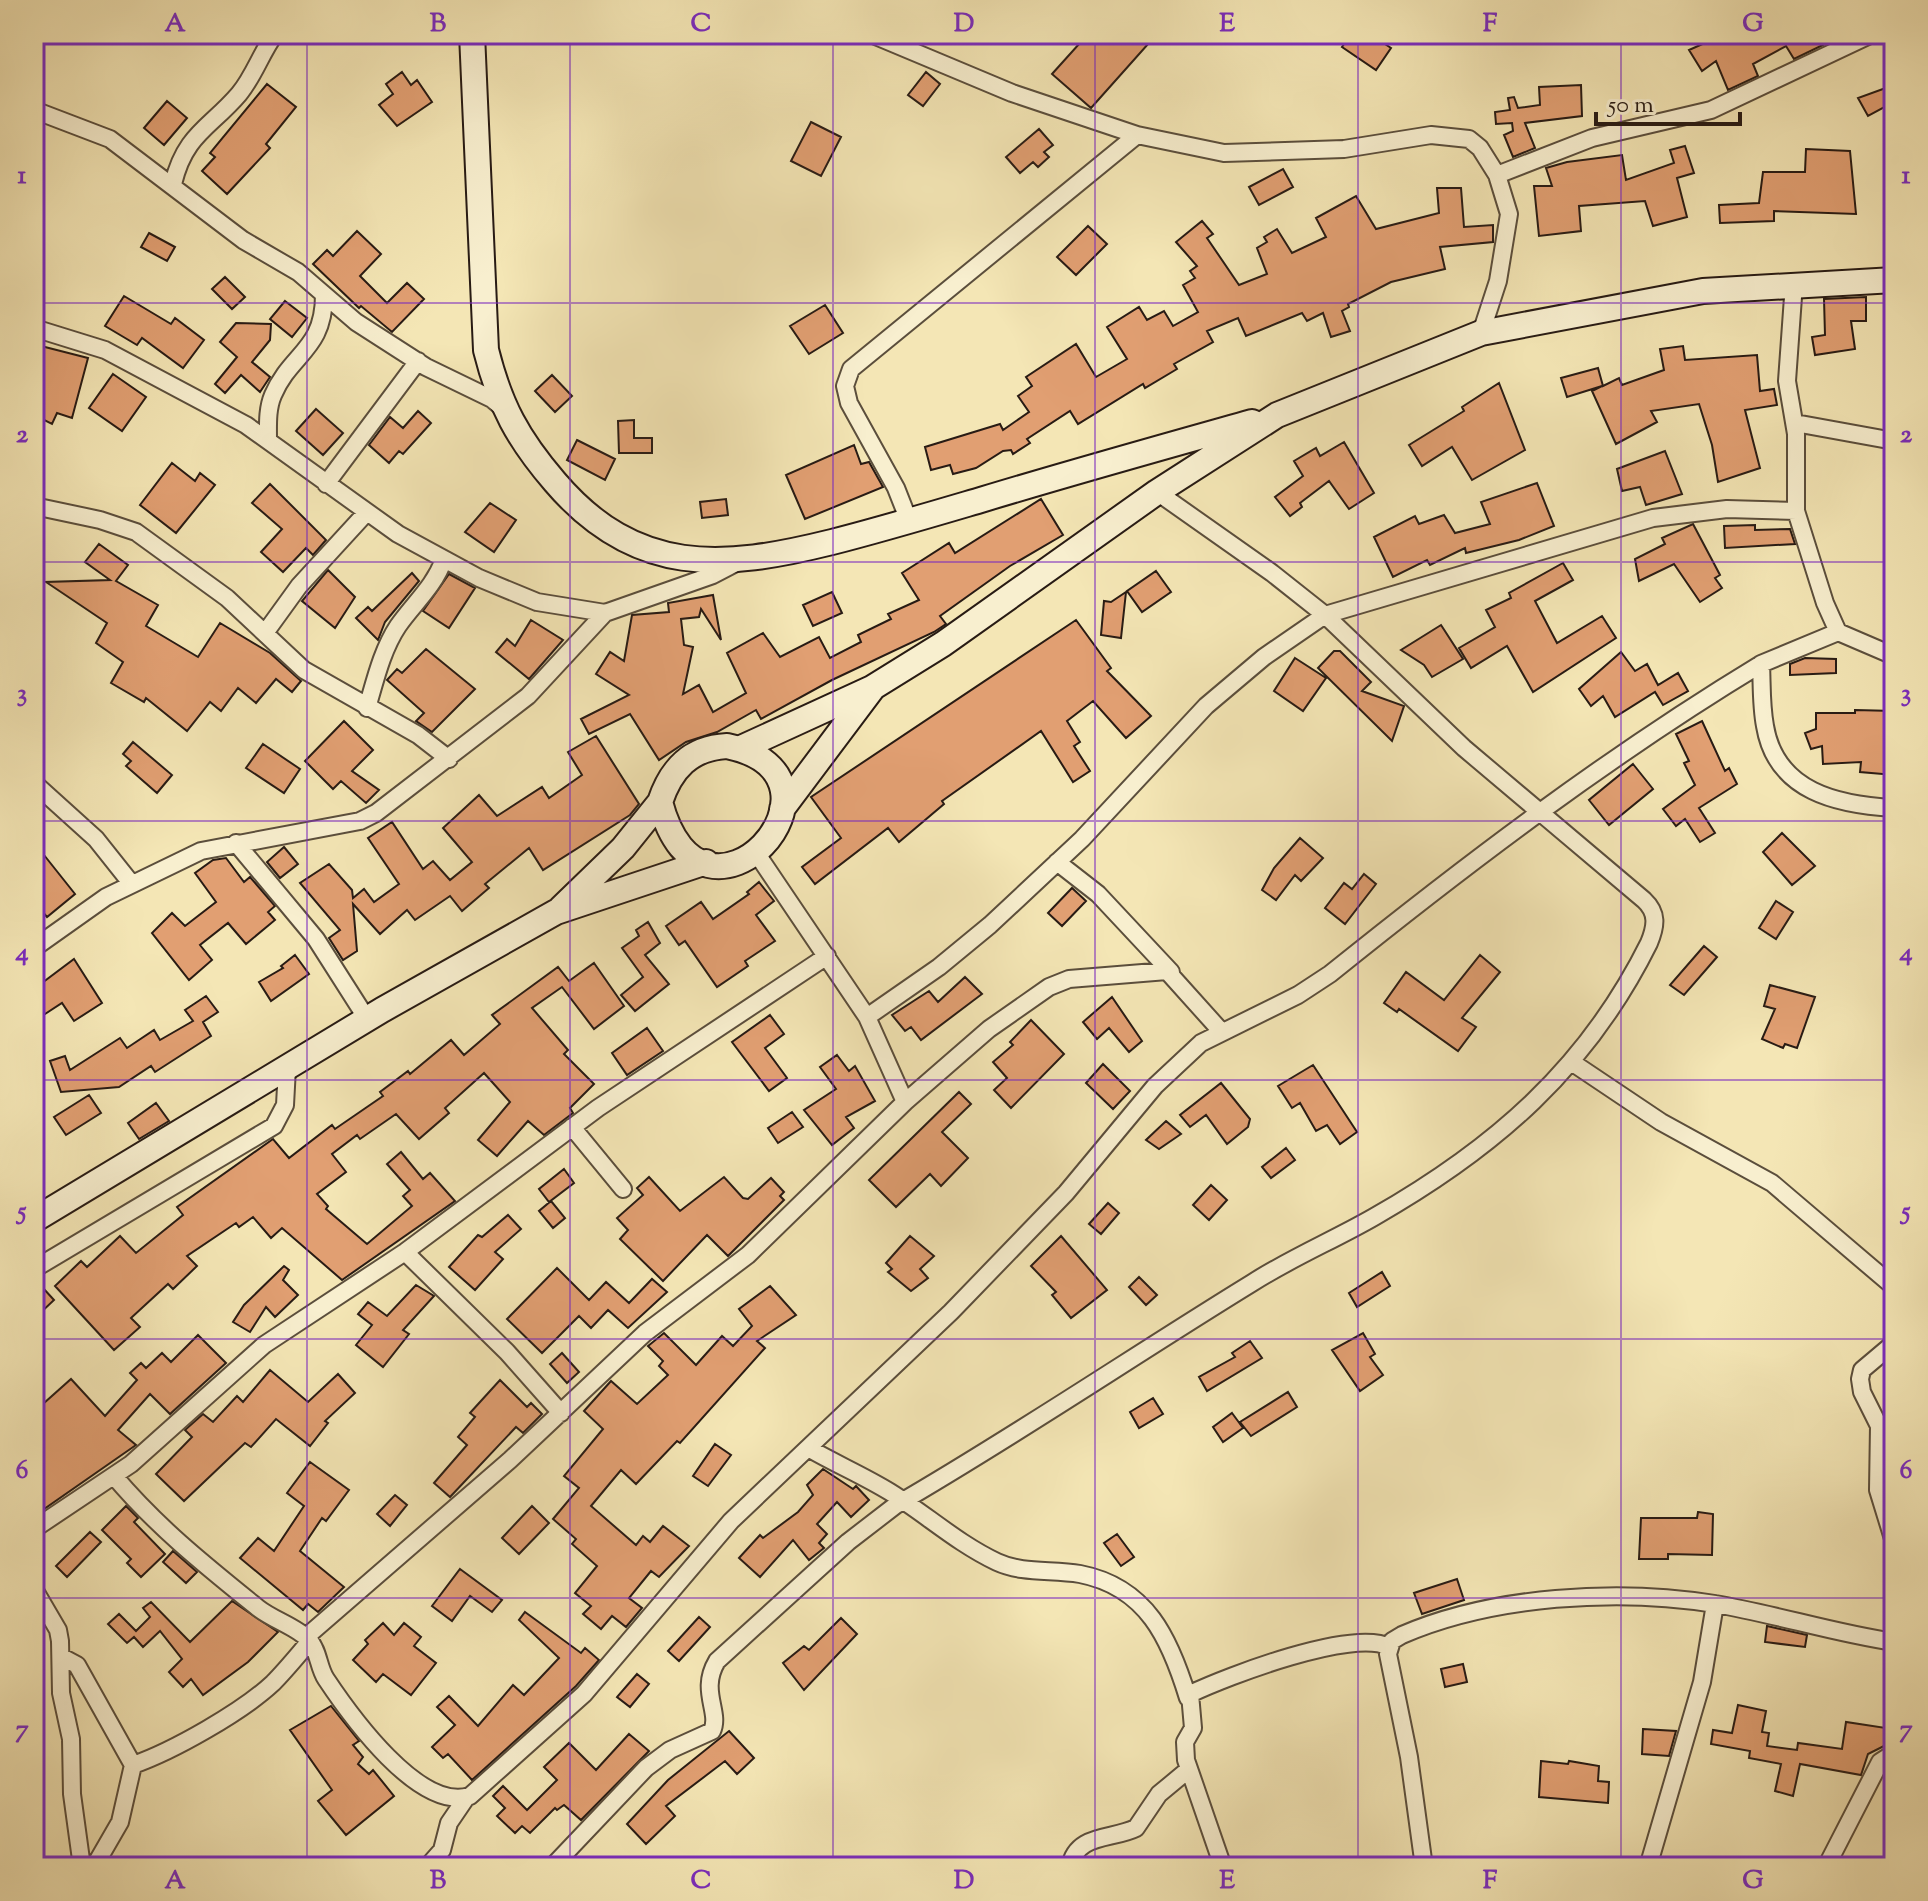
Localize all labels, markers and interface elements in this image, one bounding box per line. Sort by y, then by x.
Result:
text: A [164,6,186,43]
text: B [430,6,447,43]
text: C [691,6,711,43]
text: D [954,6,974,43]
text: E [1219,6,1235,43]
text: F [1483,6,1498,43]
text: G [1742,6,1764,43]
scale bar [1596,76,1740,126]
text: 50 m [1606,89,1654,123]
text: 1 [18,158,27,195]
text: 1 [1902,158,1911,195]
text: 2 [16,417,29,454]
text: 2 [1900,417,1913,454]
text: 3 [17,676,27,713]
text: 3 [1901,676,1911,713]
text: 4 [14,935,29,972]
text: 4 [1898,935,1913,972]
text: 5 [16,1194,27,1231]
text: 5 [1900,1194,1911,1231]
text: 6 [16,1453,29,1490]
text: 6 [1900,1453,1913,1490]
text: 7 [15,1712,29,1749]
text: 7 [1899,1712,1913,1749]
text: A [164,1863,186,1900]
text: B [430,1863,447,1900]
text: C [691,1863,711,1900]
text: D [954,1863,974,1900]
text: E [1219,1863,1235,1900]
text: F [1483,1863,1498,1900]
text: G [1742,1863,1764,1900]

